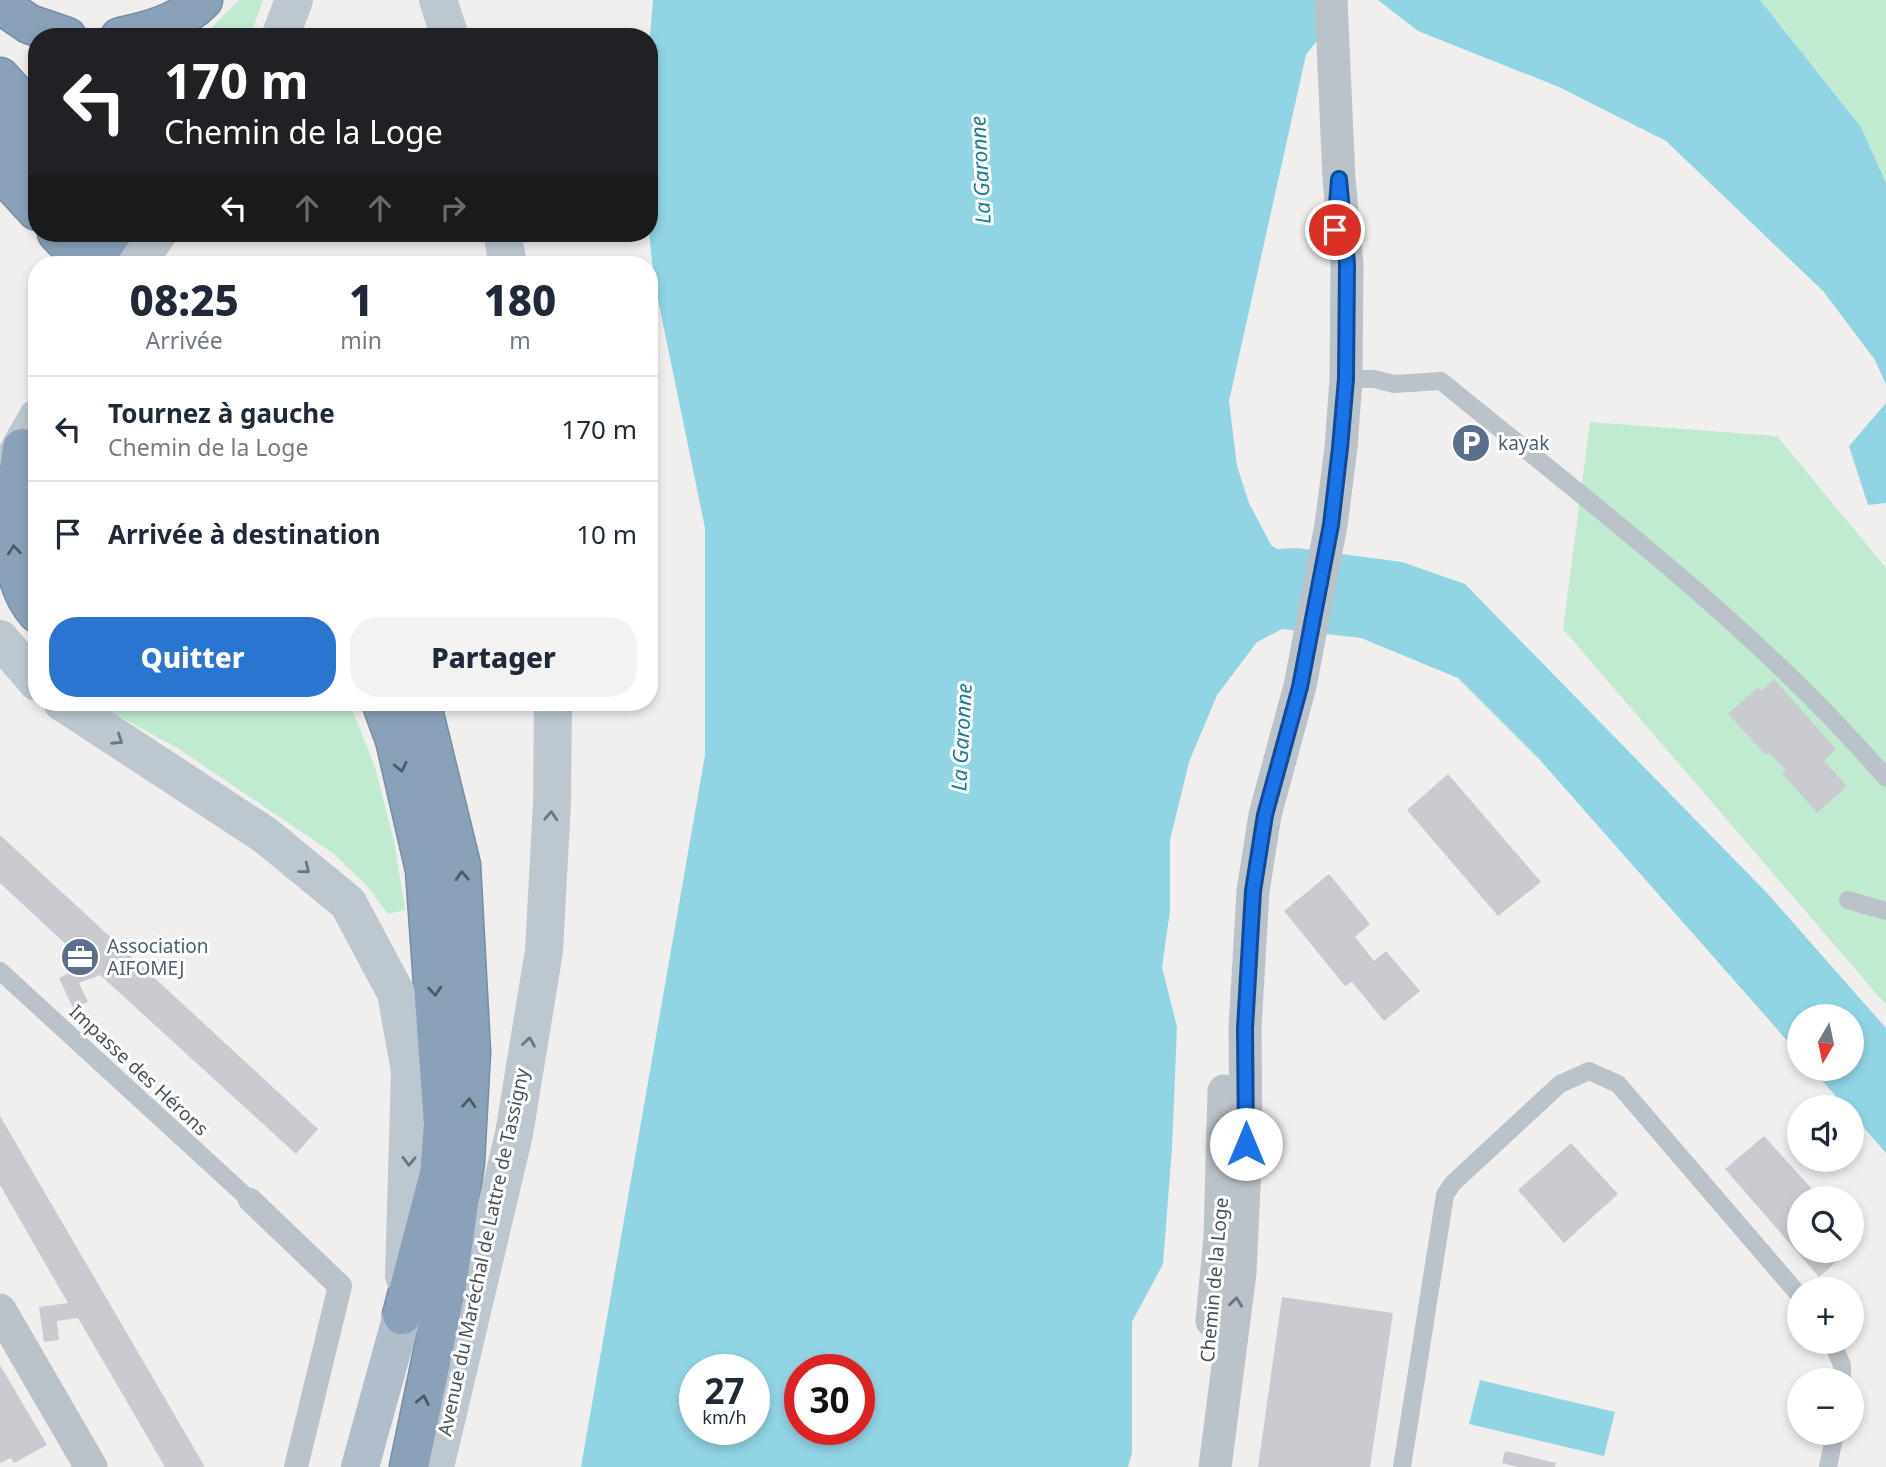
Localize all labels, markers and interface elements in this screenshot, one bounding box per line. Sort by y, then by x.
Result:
text: 170 m [164,47,309,113]
icon: left [49,56,140,147]
text: Chemin de la Loge [164,110,443,153]
water label: La Garonne [963,115,997,225]
icon: left [215,189,253,227]
icon: ahead [288,189,326,227]
icon: ahead [361,189,399,227]
icon: right [434,189,472,227]
pin [1305,200,1365,260]
icon: arrive [1316,211,1354,249]
text: 08:25 [130,271,239,328]
text: 1 [349,271,373,328]
text: 180 [484,271,556,328]
text: Arrivée [146,324,223,356]
text: min [340,324,382,356]
text: m [509,324,531,356]
text: Tournez à gauche [108,395,335,431]
icon: left [49,410,87,448]
text: 170 m [561,411,637,447]
parking icon: kayak [1450,422,1492,464]
place label: kayak [1498,430,1549,456]
text: Chemin de la Loge [108,431,308,463]
icon: arrive [49,515,87,553]
text: Arrivée à destination [108,516,381,552]
text: 10 m [576,516,637,552]
one-way arrow [6,544,21,556]
button: Quitter [49,617,336,697]
button: Partager [350,617,637,697]
water label: La Garonne [944,682,978,792]
one-way arrow [110,732,123,744]
one-way arrow [393,761,407,773]
one-way arrow [544,810,559,821]
one-way arrow [298,860,310,873]
one-way arrow [455,870,470,881]
place label: Association AIFOMEJ [107,933,209,981]
office icon: Association AIFOMEJ [59,936,101,978]
one-way arrow [427,986,442,997]
street label: Impasse des Hérons [64,999,214,1141]
north arrow [1787,1004,1864,1082]
map controls [1787,1004,1864,1445]
one-way arrow [521,1036,536,1048]
street label: Avenue du Maréchal de Lattre de Tassigny [431,1065,535,1438]
button: sound [1787,1095,1864,1172]
one-way arrow [461,1097,476,1108]
position arrow [1209,1107,1283,1181]
one-way arrow [401,1156,416,1167]
button: search [1787,1186,1864,1263]
street label: Chemin de la Loge [1194,1196,1234,1364]
button: + [1787,1277,1864,1354]
one-way arrow [1229,1296,1244,1308]
speed limit sign: 30 [784,1354,875,1445]
text: 27 [704,1367,745,1414]
button: − [1787,1368,1864,1445]
one-way arrow [415,1394,429,1406]
text: km/h [702,1405,747,1429]

